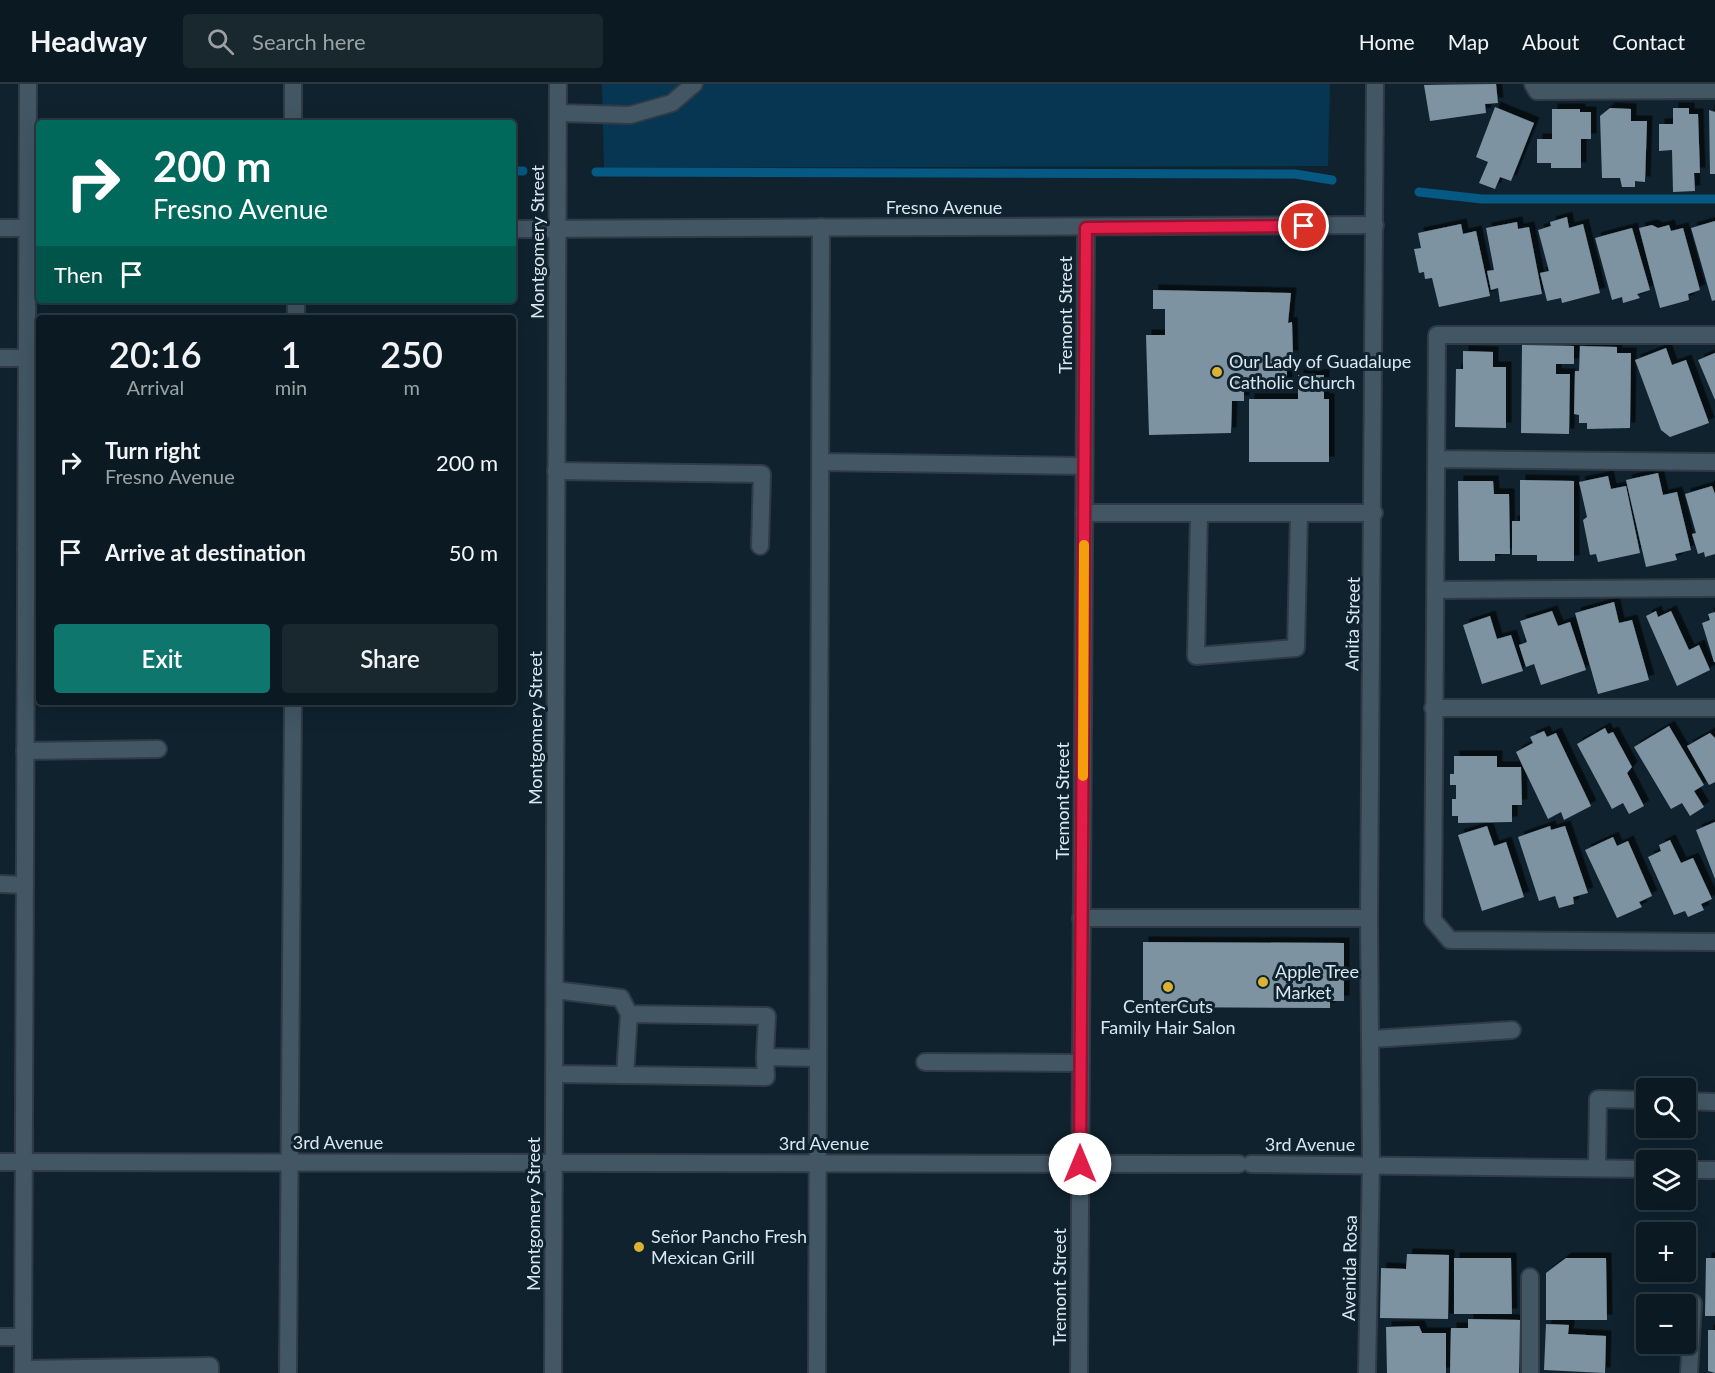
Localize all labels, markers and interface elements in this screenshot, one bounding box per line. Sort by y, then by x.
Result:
search box [183,14,603,68]
text: Headway [30,24,147,58]
icon: search [204,25,237,58]
text: Search here [252,28,366,55]
text: Home [1359,29,1415,54]
text: Map [1448,29,1489,54]
text: About [1522,29,1579,54]
text: Contact [1612,29,1685,54]
text: 200 m [153,141,271,191]
icon: right [54,144,132,222]
street label: Montgomery Street [526,164,548,319]
text: Fresno Avenue [153,192,328,225]
street label: Fresno Avenue [886,196,1002,218]
pin [1278,200,1329,251]
icon: arrive [1287,209,1320,242]
street label: Tremont Street [1054,256,1076,374]
icon: arrive [115,258,148,291]
text: Then [54,261,103,288]
text: 20:16 [109,332,202,376]
text: 1 [281,332,301,376]
text: 250 [380,332,443,376]
place label: Our Lady of Guadalupe Catholic Church [1229,350,1411,393]
marker: Our Lady of Guadalupe Catholic Church [1210,365,1224,379]
text: Arrival [127,375,184,399]
text: min [275,375,307,399]
text: m [403,375,420,399]
text: Turn right [105,437,200,464]
icon: right [54,446,87,479]
text: 200 m [436,449,498,476]
text: Fresno Avenue [105,464,235,488]
icon: arrive [54,536,87,569]
text: Arrive at destination [105,539,306,566]
text: 50 m [449,539,498,566]
street label: Anita Street [1340,576,1364,671]
button: Exit [54,624,270,693]
button: Share [282,624,498,693]
street label: Montgomery Street [524,650,546,805]
street label: Tremont Street [1051,742,1073,860]
place label: Apple Tree Market [1275,960,1359,1003]
marker: Apple Tree Market [1256,975,1270,989]
marker: CenterCuts Family Hair Salon [1161,980,1175,994]
place label: CenterCuts Family Hair Salon [1100,995,1236,1038]
map controls [1636,1078,1696,1354]
button: search [1636,1078,1696,1138]
street label: 3rd Avenue [293,1131,383,1153]
street label: 3rd Avenue [779,1132,869,1154]
position arrow [1048,1132,1112,1196]
street label: 3rd Avenue [1265,1133,1355,1155]
street label: Montgomery Street [522,1136,544,1291]
button: layers [1636,1150,1696,1210]
street label: Avenida Rosa [1337,1215,1361,1321]
button: + [1636,1222,1696,1282]
place label: Señor Pancho Fresh Mexican Grill [651,1225,807,1268]
street label: Tremont Street [1048,1228,1070,1346]
marker: Señor Pancho Fresh Mexican Grill [632,1240,646,1254]
button: − [1636,1294,1696,1354]

